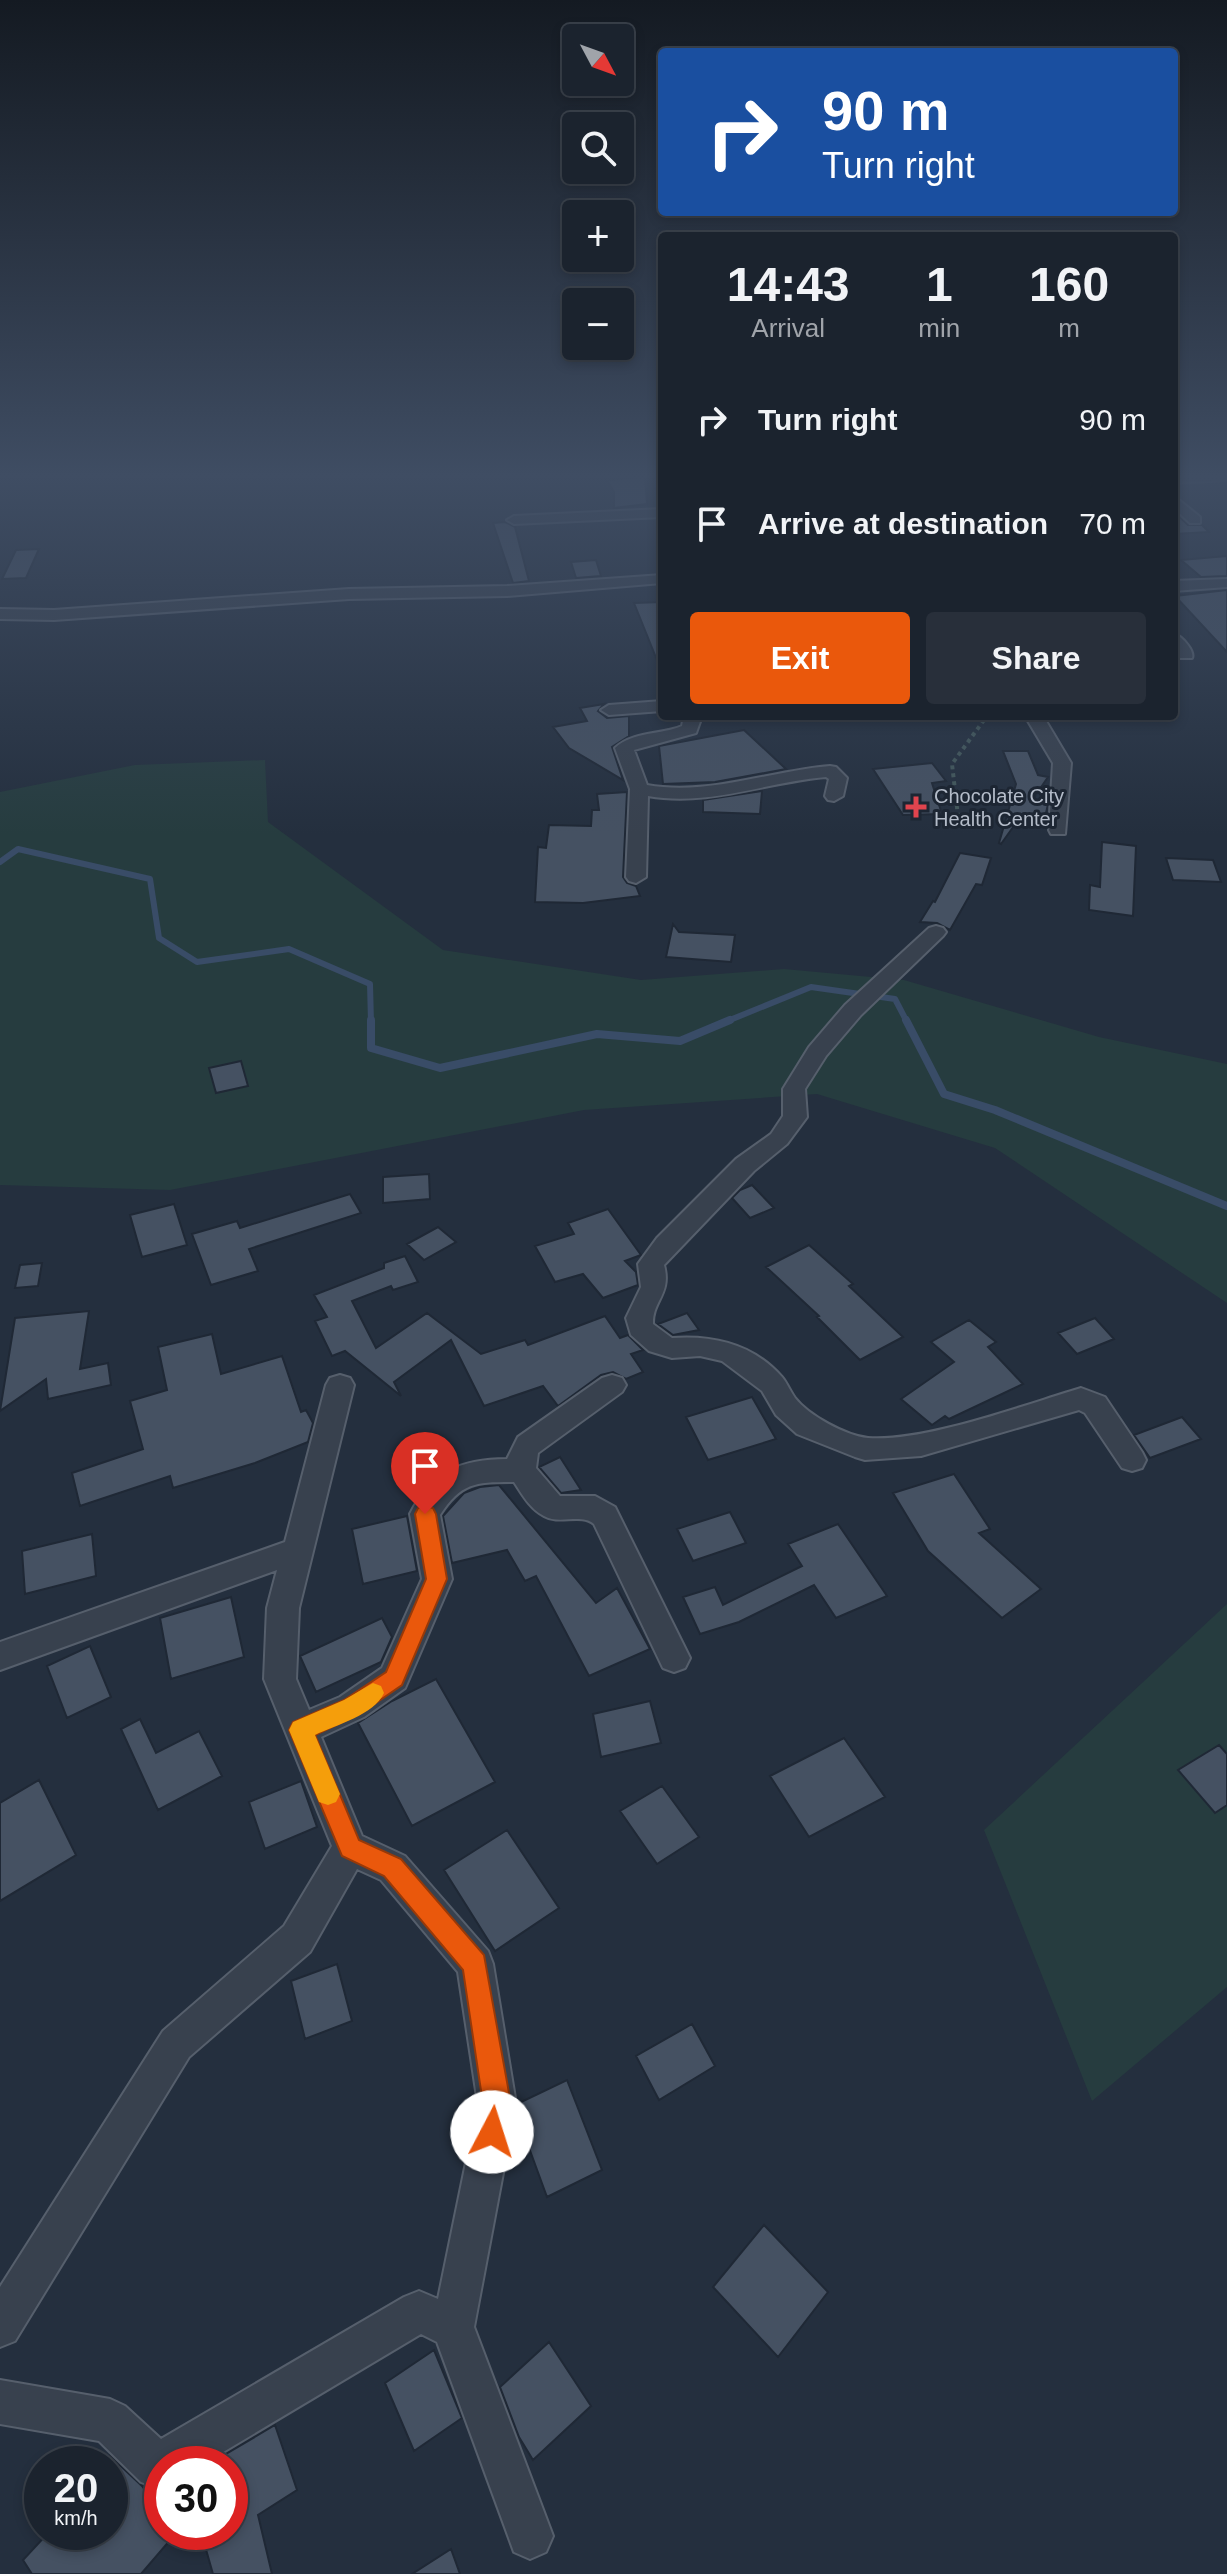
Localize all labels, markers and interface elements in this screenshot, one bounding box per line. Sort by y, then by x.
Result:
north arrow [562,24,634,96]
map controls [562,24,634,360]
text: 90 m [822,79,950,142]
icon: right [690,80,794,184]
button: search [562,112,634,184]
text: Turn right [822,145,975,186]
button: + [562,200,634,272]
text: 14:43 [727,258,850,311]
text: 1 [926,258,953,311]
text: 160 [1029,258,1109,311]
button: − [562,288,634,360]
text: Arrival [751,313,825,343]
text: min [918,313,960,343]
text: m [1058,313,1080,343]
icon: right [690,398,734,442]
text: Turn right [758,403,897,436]
text: 90 m [1079,403,1146,436]
icon: arrive [690,502,734,546]
text: Arrive at destination [758,507,1048,540]
text: 70 m [1079,507,1146,540]
button: Exit [690,612,910,704]
button: Share [926,612,1146,704]
place label: Chocolate City Health Center [934,785,1064,830]
marker: Chocolate City Health Center [905,796,927,818]
pin [391,1432,459,1514]
icon: arrive [403,1444,447,1488]
position arrow [450,2090,534,2174]
speed limit sign: 30 [144,2446,248,2550]
text: 20 [54,2466,98,2510]
text: km/h [54,2507,98,2529]

